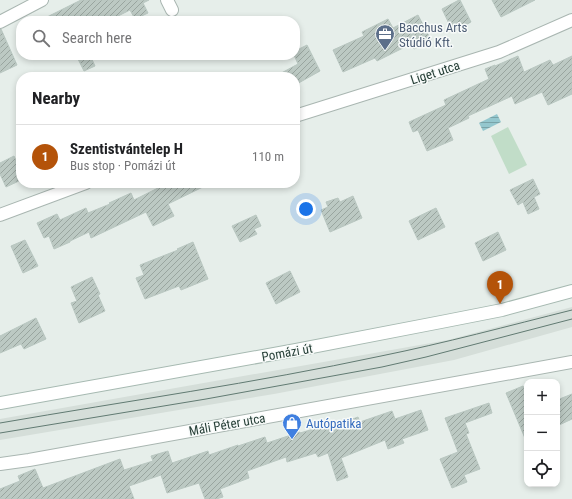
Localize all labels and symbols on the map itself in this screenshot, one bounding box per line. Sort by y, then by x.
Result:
place label: Bacchus Arts Stúdió Kft. [399,20,467,50]
office icon: Bacchus Arts Stúdió Kft. [374,23,396,51]
street label: Liget utca [409,57,462,87]
your location [296,199,316,219]
pin: 1 [487,271,513,304]
street label: Pomázi út [260,341,314,364]
street label: Máli Péter utca [188,410,267,439]
shop icon: Autópatika [281,412,303,440]
place label: Autópatika [306,416,362,431]

